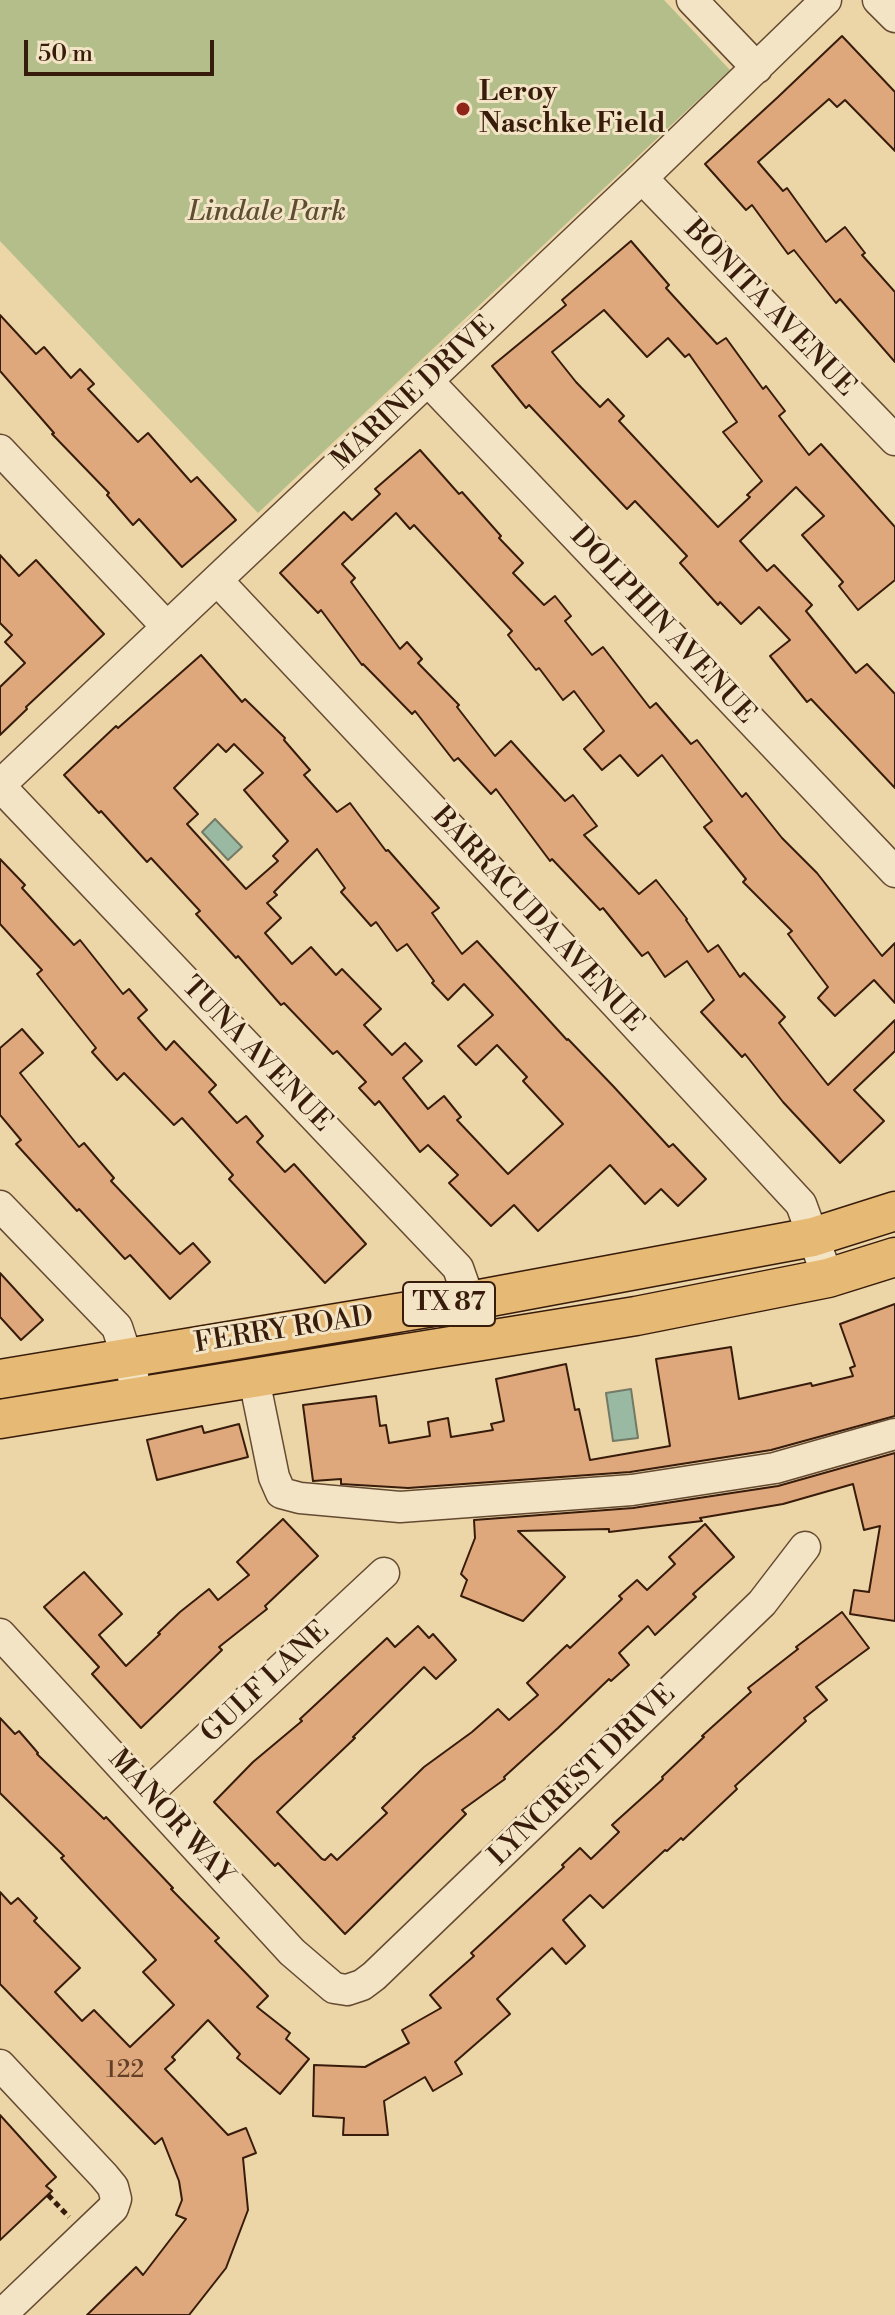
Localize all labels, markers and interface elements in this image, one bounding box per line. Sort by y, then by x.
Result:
scale bar [28,24,218,74]
text: 50 m [38,39,93,69]
place label: Leroy Naschke Field [479,76,666,142]
marker: Leroy Naschke Field [454,100,472,118]
park label: Lindale Park [188,196,346,230]
street label: BONITA AVENUE [676,214,862,404]
street label: MARINE DRIVE [325,310,503,478]
street label: DOLPHIN AVENUE [562,520,762,732]
street label: BARRACUDA AVENUE [424,800,650,1040]
street label: TUNA AVENUE [174,971,338,1139]
road number: TX 87 [403,1282,495,1326]
street label: FERRY ROAD [192,1300,376,1362]
street label: GULF LANE [195,1615,337,1751]
street label: LYNCREST DRIVE [483,1678,683,1874]
street label: MANOR WAY [100,1743,240,1893]
house number: 122 [106,2057,144,2085]

